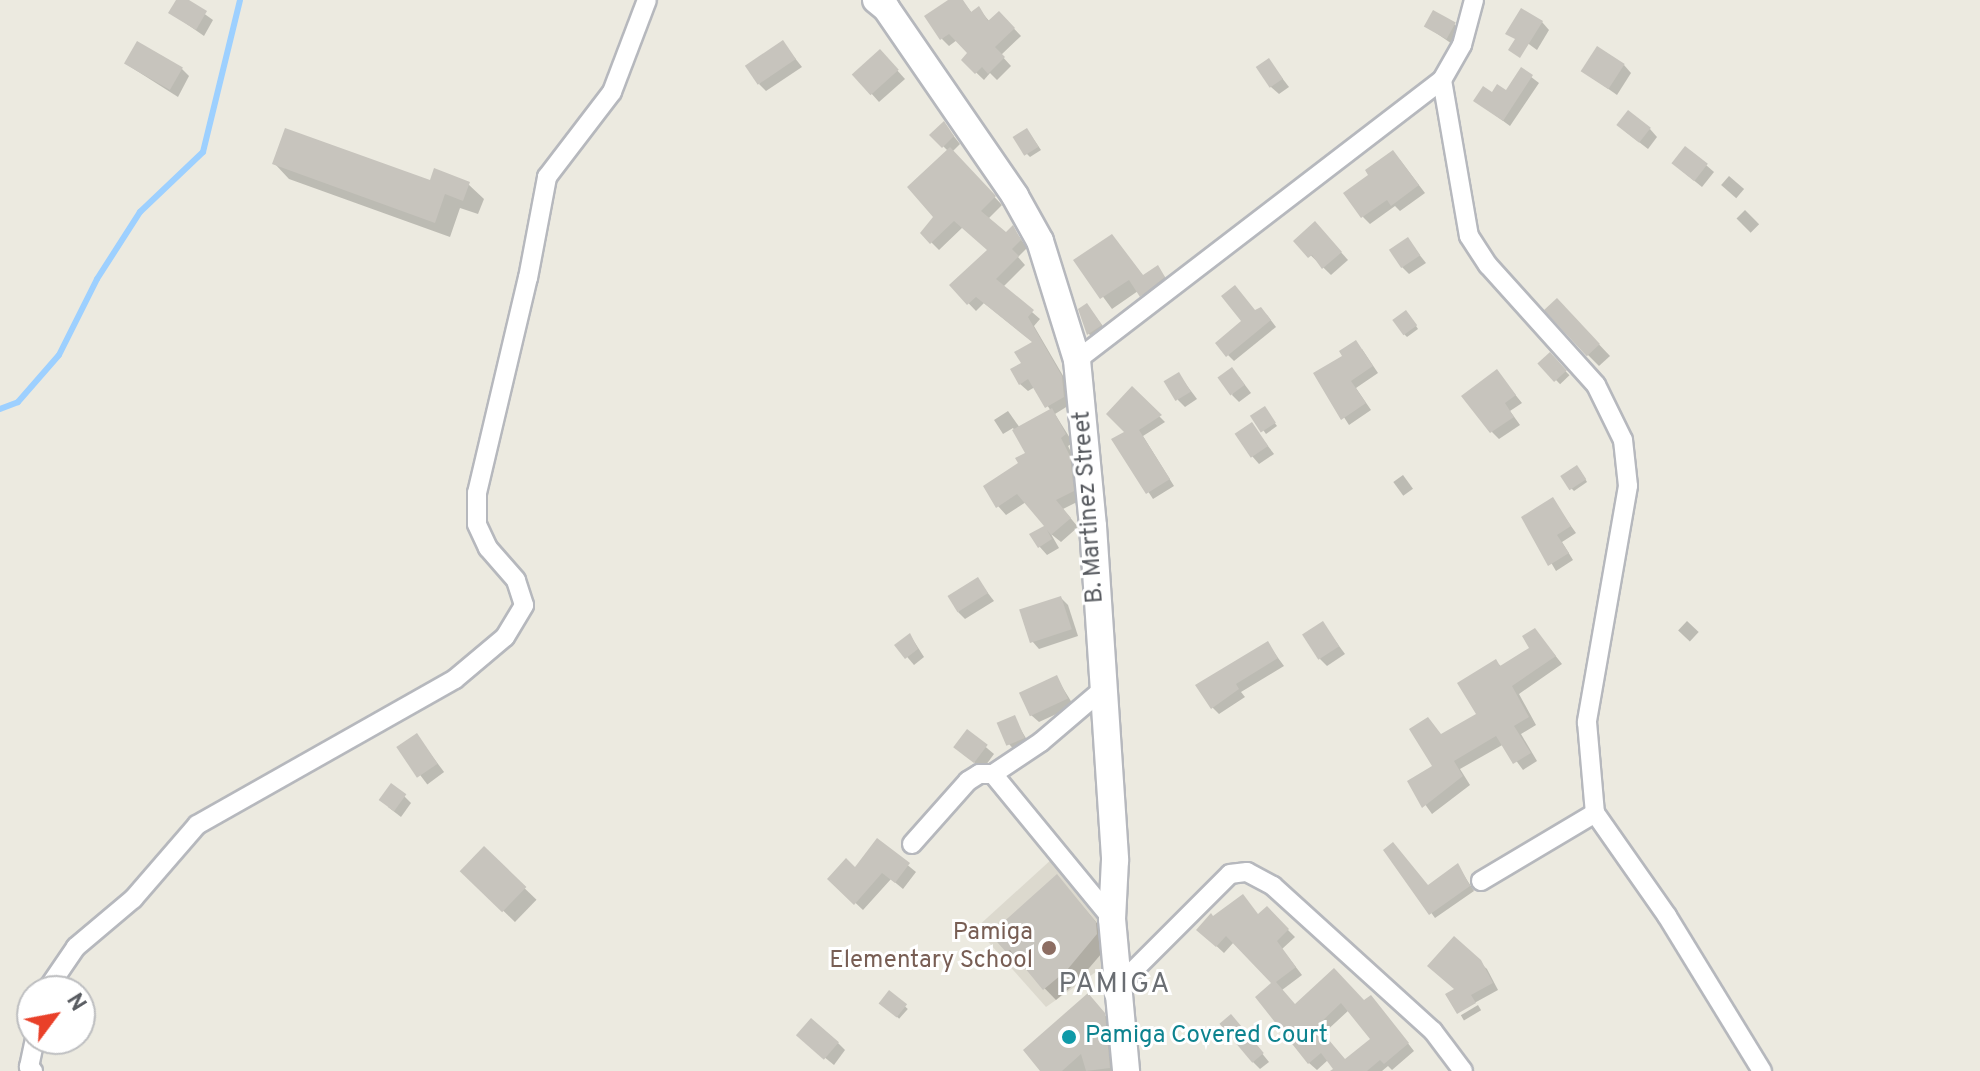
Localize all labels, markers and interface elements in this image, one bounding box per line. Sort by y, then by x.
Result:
street label: B. Martinez Street [1069,410,1111,604]
place label: Pamiga Elementary School [829,920,1033,976]
marker: Pamiga Elementary School [1040,939,1058,957]
district label: PAMIGA [1058,968,1172,1002]
north arrow [16,975,96,1055]
text: N [59,989,91,1017]
place label: Pamiga Covered Court [1085,1023,1328,1051]
marker: Pamiga Covered Court [1060,1028,1078,1046]

